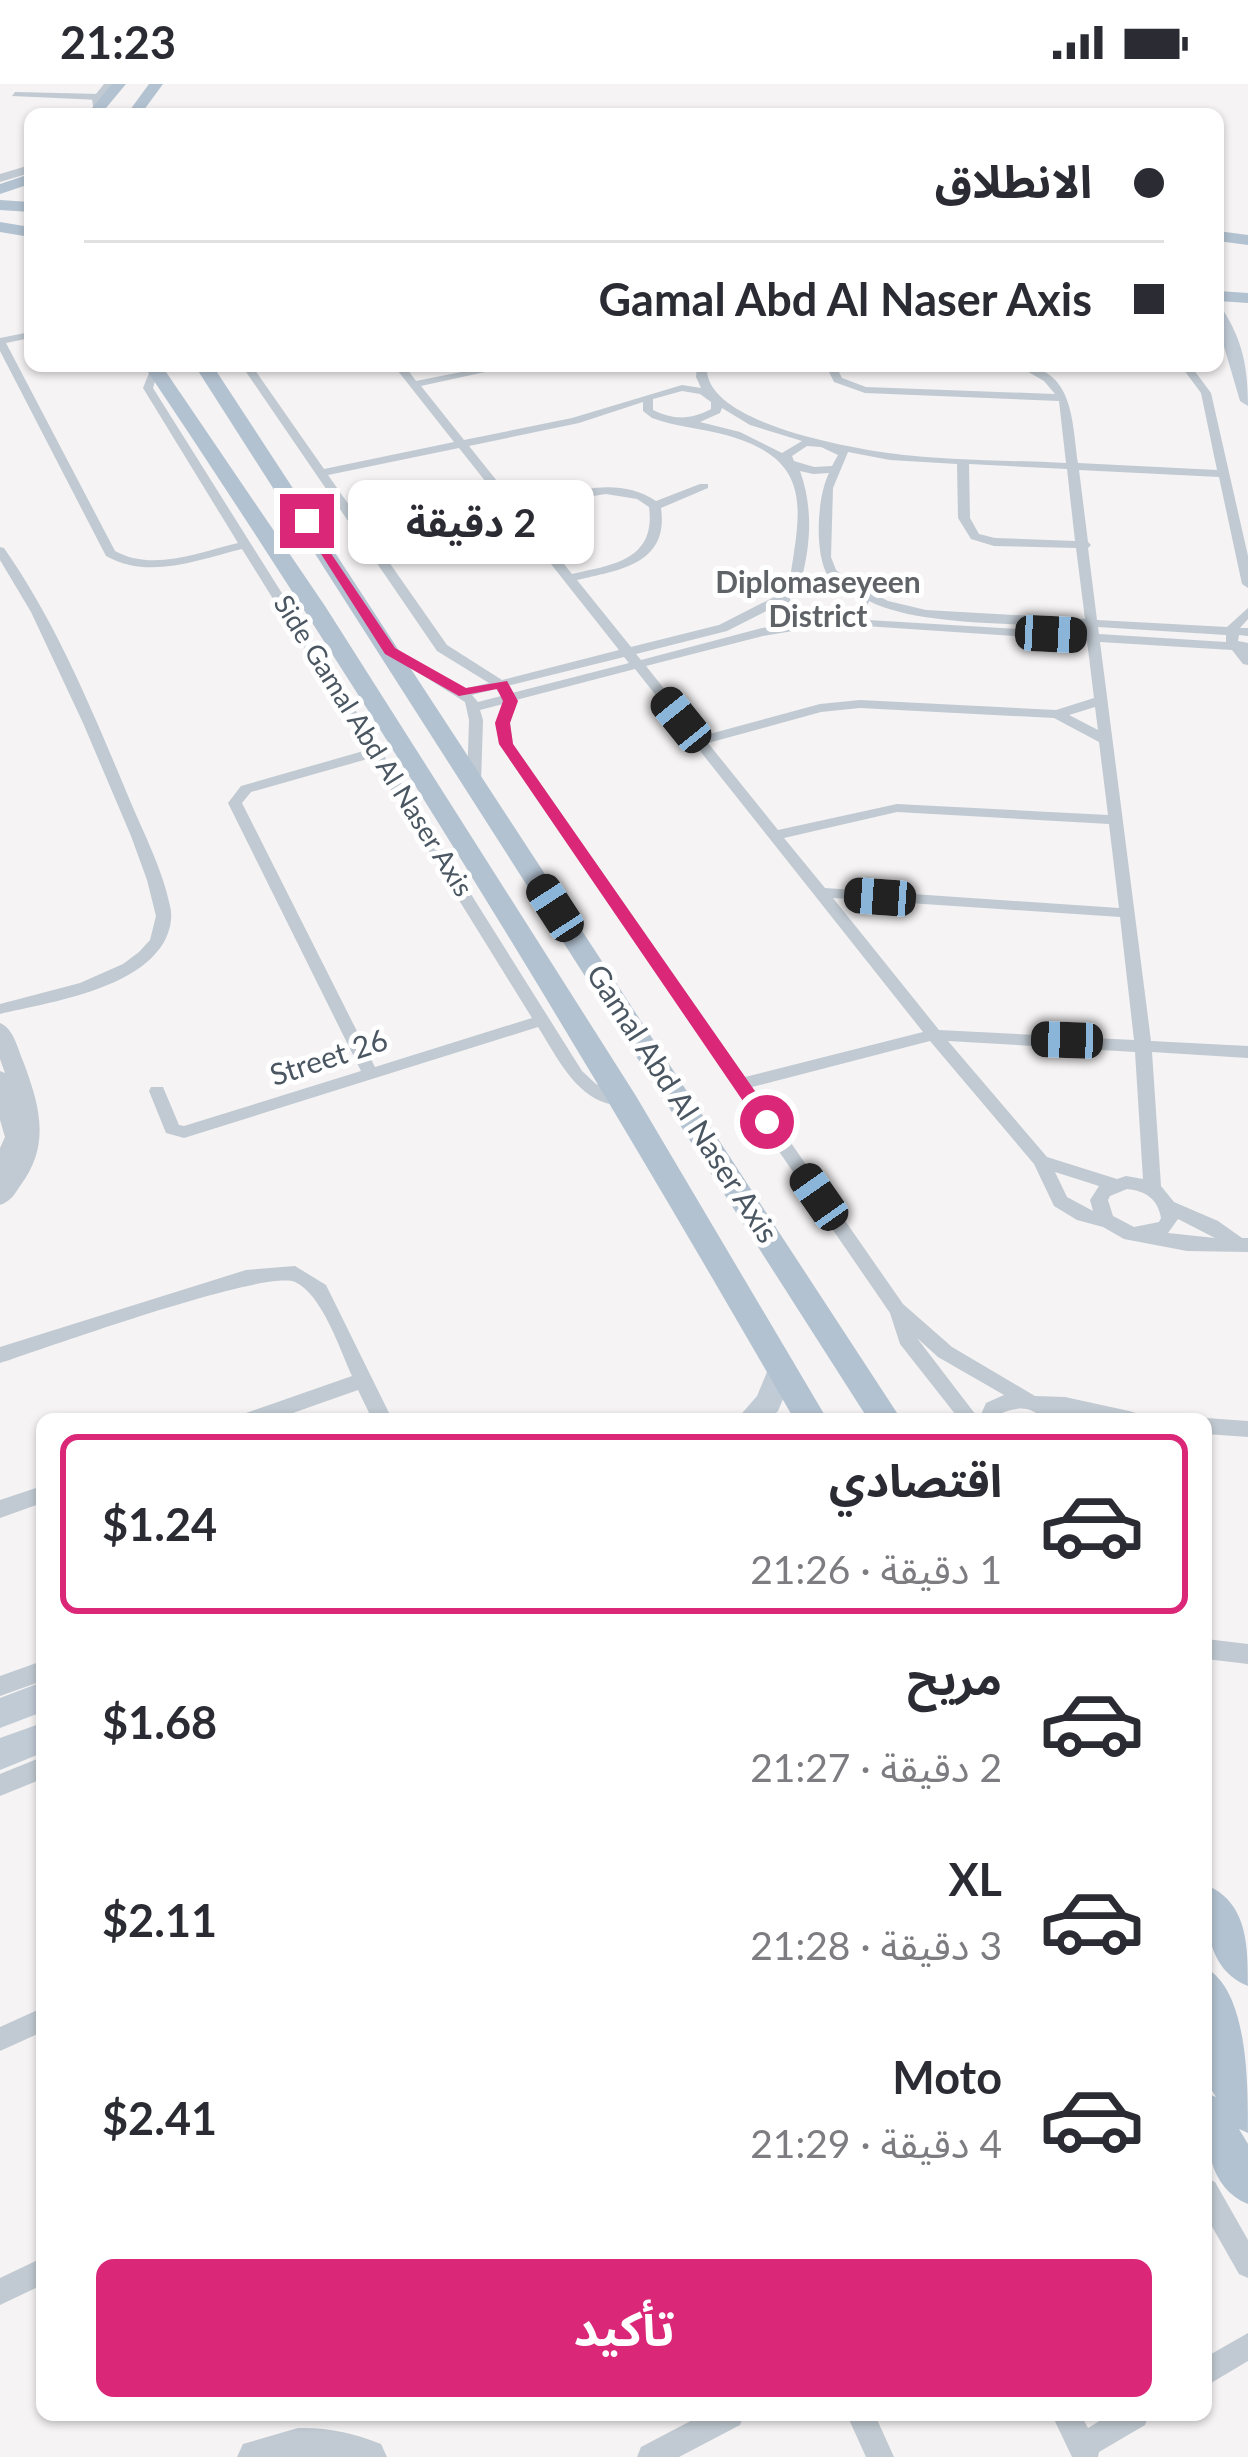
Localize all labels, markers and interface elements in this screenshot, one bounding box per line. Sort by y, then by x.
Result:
text: 21:23 [60,15,176,69]
text: الانطلاق [935,154,1092,208]
text: Gamal Abd Al Naser Axis [598,272,1092,326]
callout: 2 دقيقة [349,479,595,563]
route end [280,494,334,548]
text: 2 دقيقة [406,499,536,545]
district label: Diplomaseyeen District [715,563,921,633]
street label: Side Gamal Abd Al Naser Axis [268,588,481,902]
car [1014,614,1088,654]
car [644,681,718,759]
car [520,868,590,948]
car [843,877,917,917]
street label: Gamal Abd Al Naser Axis [580,957,787,1249]
street label: Street 26 [265,1020,392,1092]
car [1030,1021,1104,1059]
route start [740,1095,794,1149]
car [784,1157,854,1237]
text: اقتصادي [829,1453,1002,1507]
icon: car [1038,1470,1146,1578]
text: $1.24 [102,1497,217,1551]
text: 1 دقيقة · 21:26 [750,1546,1002,1592]
text: مريح [907,1651,1002,1705]
icon: car [1038,1668,1146,1776]
text: $1.68 [102,1695,217,1749]
text: 2 دقيقة · 21:27 [750,1744,1002,1790]
text: XL [948,1852,1002,1906]
icon: car [1038,1866,1146,1974]
text: $2.11 [102,1893,217,1947]
text: 3 دقيقة · 21:28 [750,1922,1002,1968]
text: Moto [892,2050,1002,2104]
icon: car [1038,2064,1146,2172]
text: $2.41 [102,2091,217,2145]
text: 4 دقيقة · 21:29 [750,2120,1002,2166]
button: تأكيد [96,2259,1152,2397]

